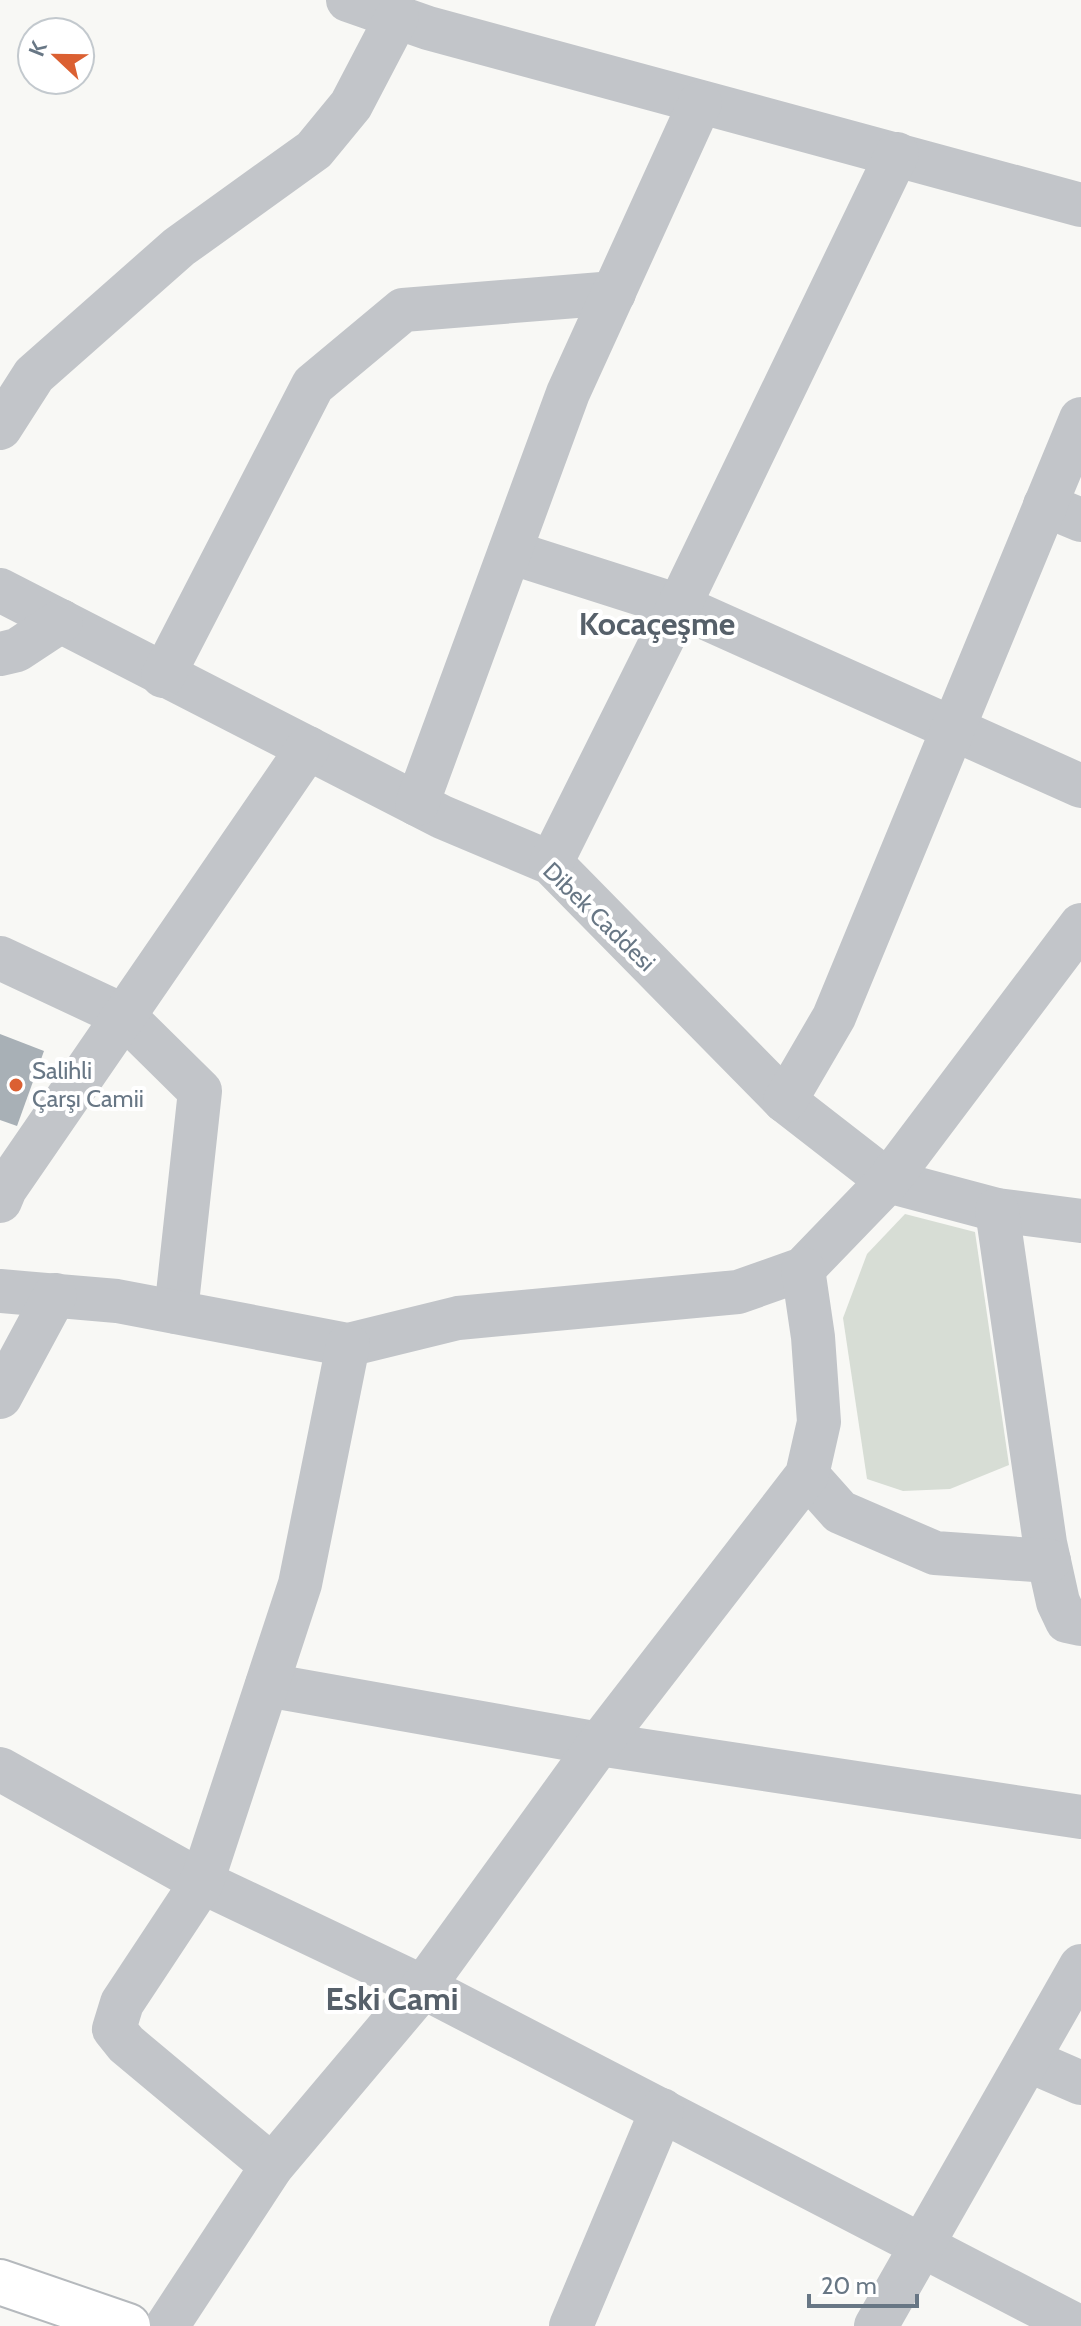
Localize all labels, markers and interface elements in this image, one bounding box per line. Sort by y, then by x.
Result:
north arrow [16,16,96,96]
text: K [23,37,53,60]
district label: Kocaçeşme [579,604,735,643]
street label: Dibek Caddesi [537,856,661,977]
place label: Salihli Çarşı Camii [32,1056,144,1113]
marker: Salihli Çarşı Camii [7,1076,25,1094]
district label: Eski Cami [325,1979,459,2018]
scale bar [809,2258,917,2308]
text: 20 m [821,2271,877,2300]

